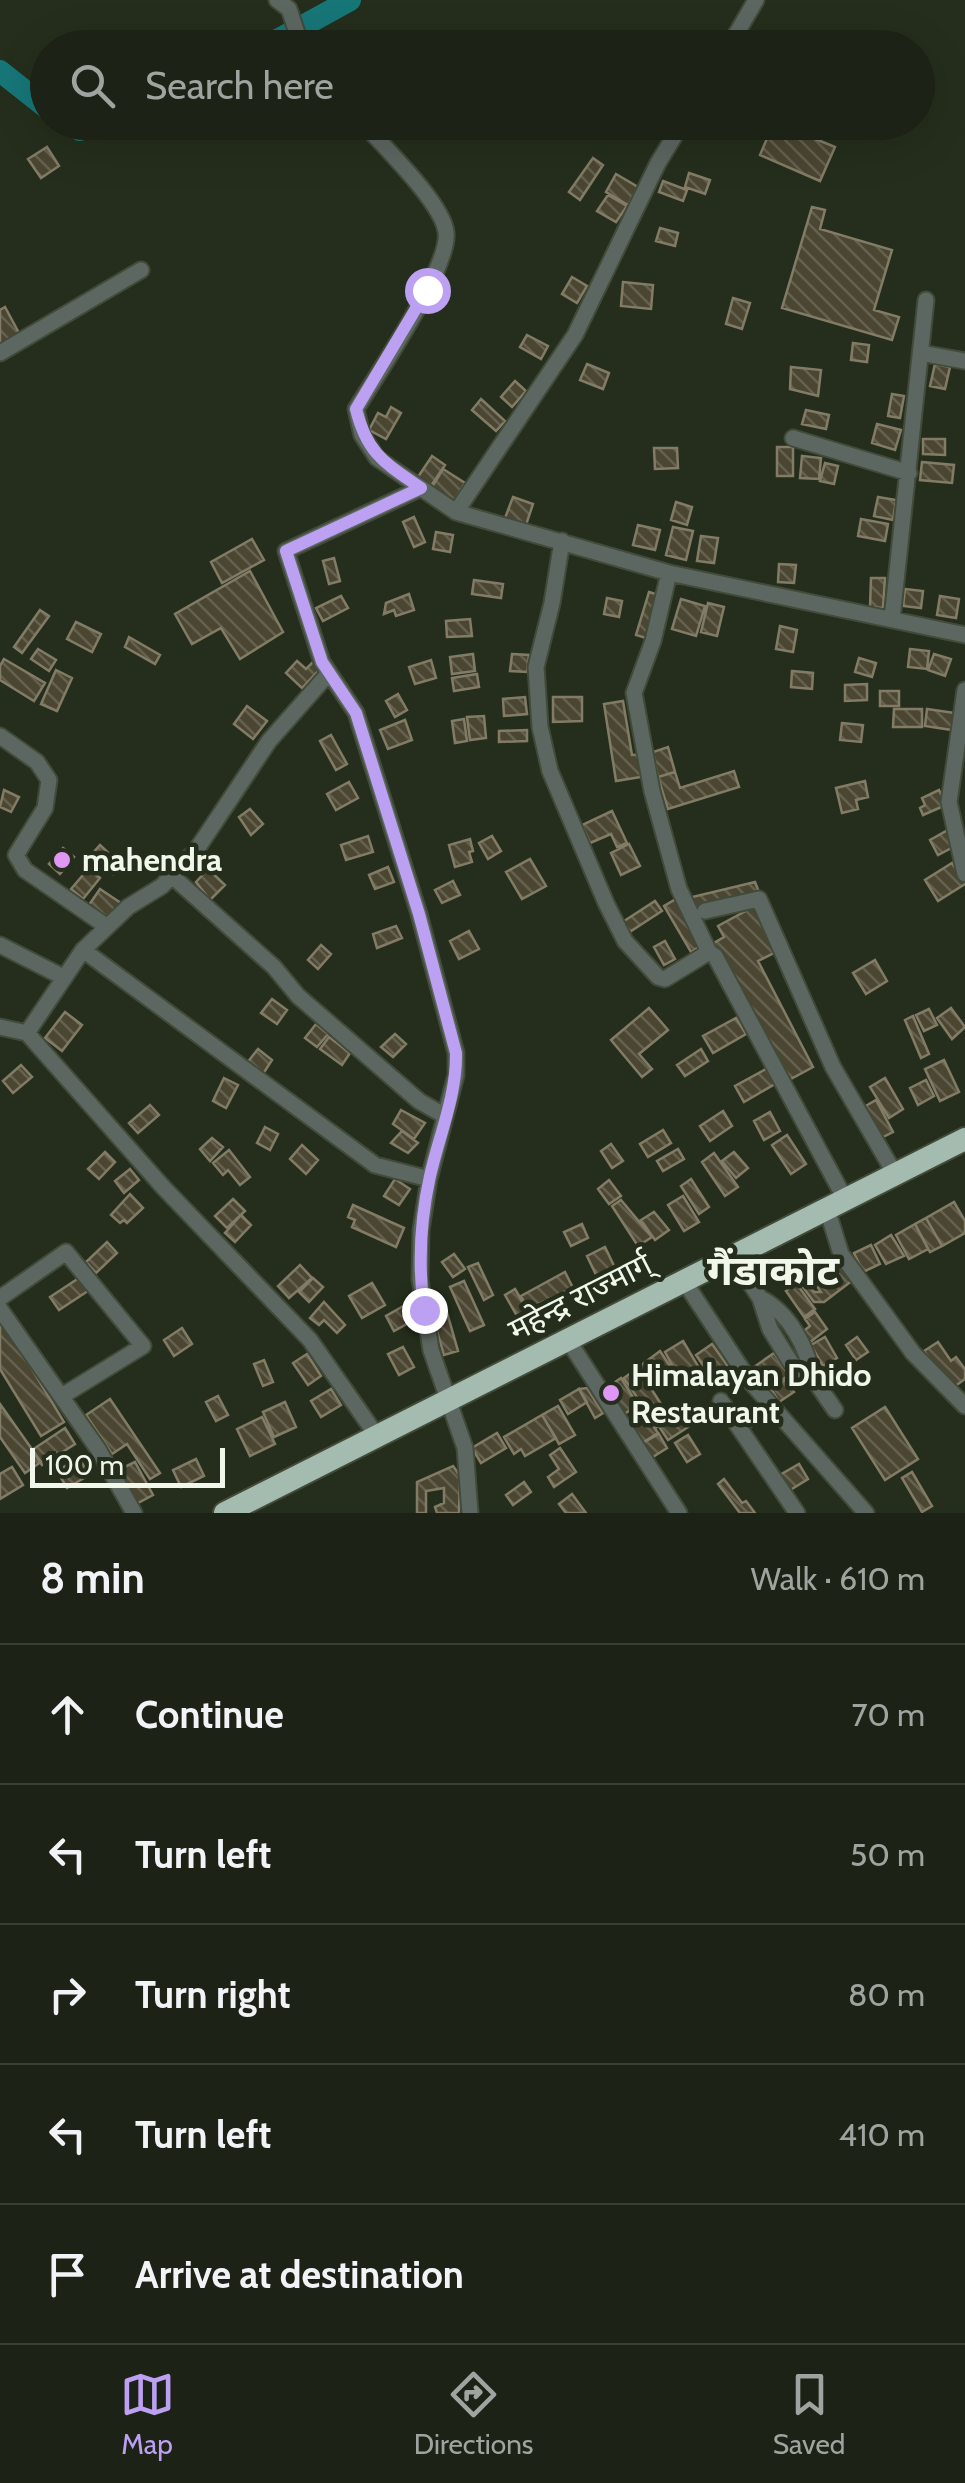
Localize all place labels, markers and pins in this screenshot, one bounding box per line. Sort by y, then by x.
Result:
place label: mahendra [82,840,222,879]
marker: mahendra [51,849,73,871]
place label: Himalayan Dhido Restaurant [631,1355,872,1431]
marker: Himalayan Dhido Restaurant [600,1382,622,1404]

